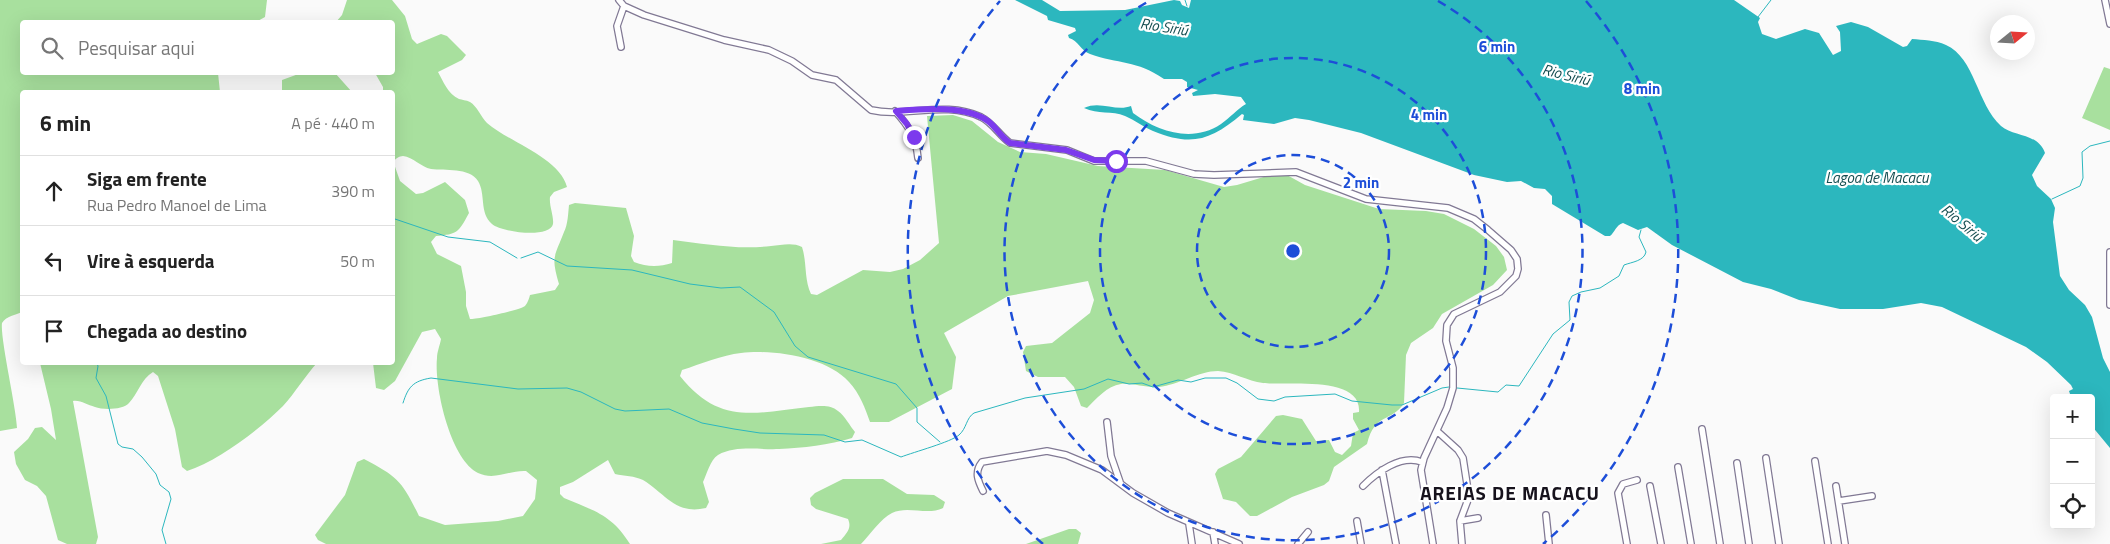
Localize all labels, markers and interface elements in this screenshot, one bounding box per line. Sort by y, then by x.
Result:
water label: Rio Siriú [1139,11,1191,42]
north arrow [1990,15,2035,60]
search box [20,20,395,75]
text: Pesquisar aqui [78,33,195,62]
icon: search [38,34,66,62]
text: 6 min [1479,35,1515,58]
water label: Rio Siriú [1540,58,1594,92]
text: 8 min [1624,77,1660,100]
text: 4 min [1411,103,1447,126]
text: 6 min [40,107,91,139]
text: A pé · 440 m [291,111,375,135]
route end [903,126,926,149]
route start [1105,150,1128,173]
text: Siga em frente [87,164,207,193]
water label: Lagoa de Macacu [1826,166,1930,189]
text: 2 min [1343,171,1379,194]
icon: ahead [40,177,68,205]
text: 390 m [331,179,375,203]
text: Rua Pedro Manoel de Lima [87,193,267,217]
water label: Rio Siriú [1936,198,1989,248]
centre of rings [1284,242,1302,260]
text: Vire à esquerda [87,246,215,275]
icon: left [40,247,68,275]
text: 50 m [340,249,375,273]
text: Chegada ao destino [87,316,247,345]
icon: arrive [40,317,68,345]
map controls [2050,394,2095,529]
button: + [2050,394,2095,439]
button: − [2050,439,2095,484]
district label: AREIAS DE MACACU [1420,478,1600,507]
button: locate [2050,484,2095,529]

